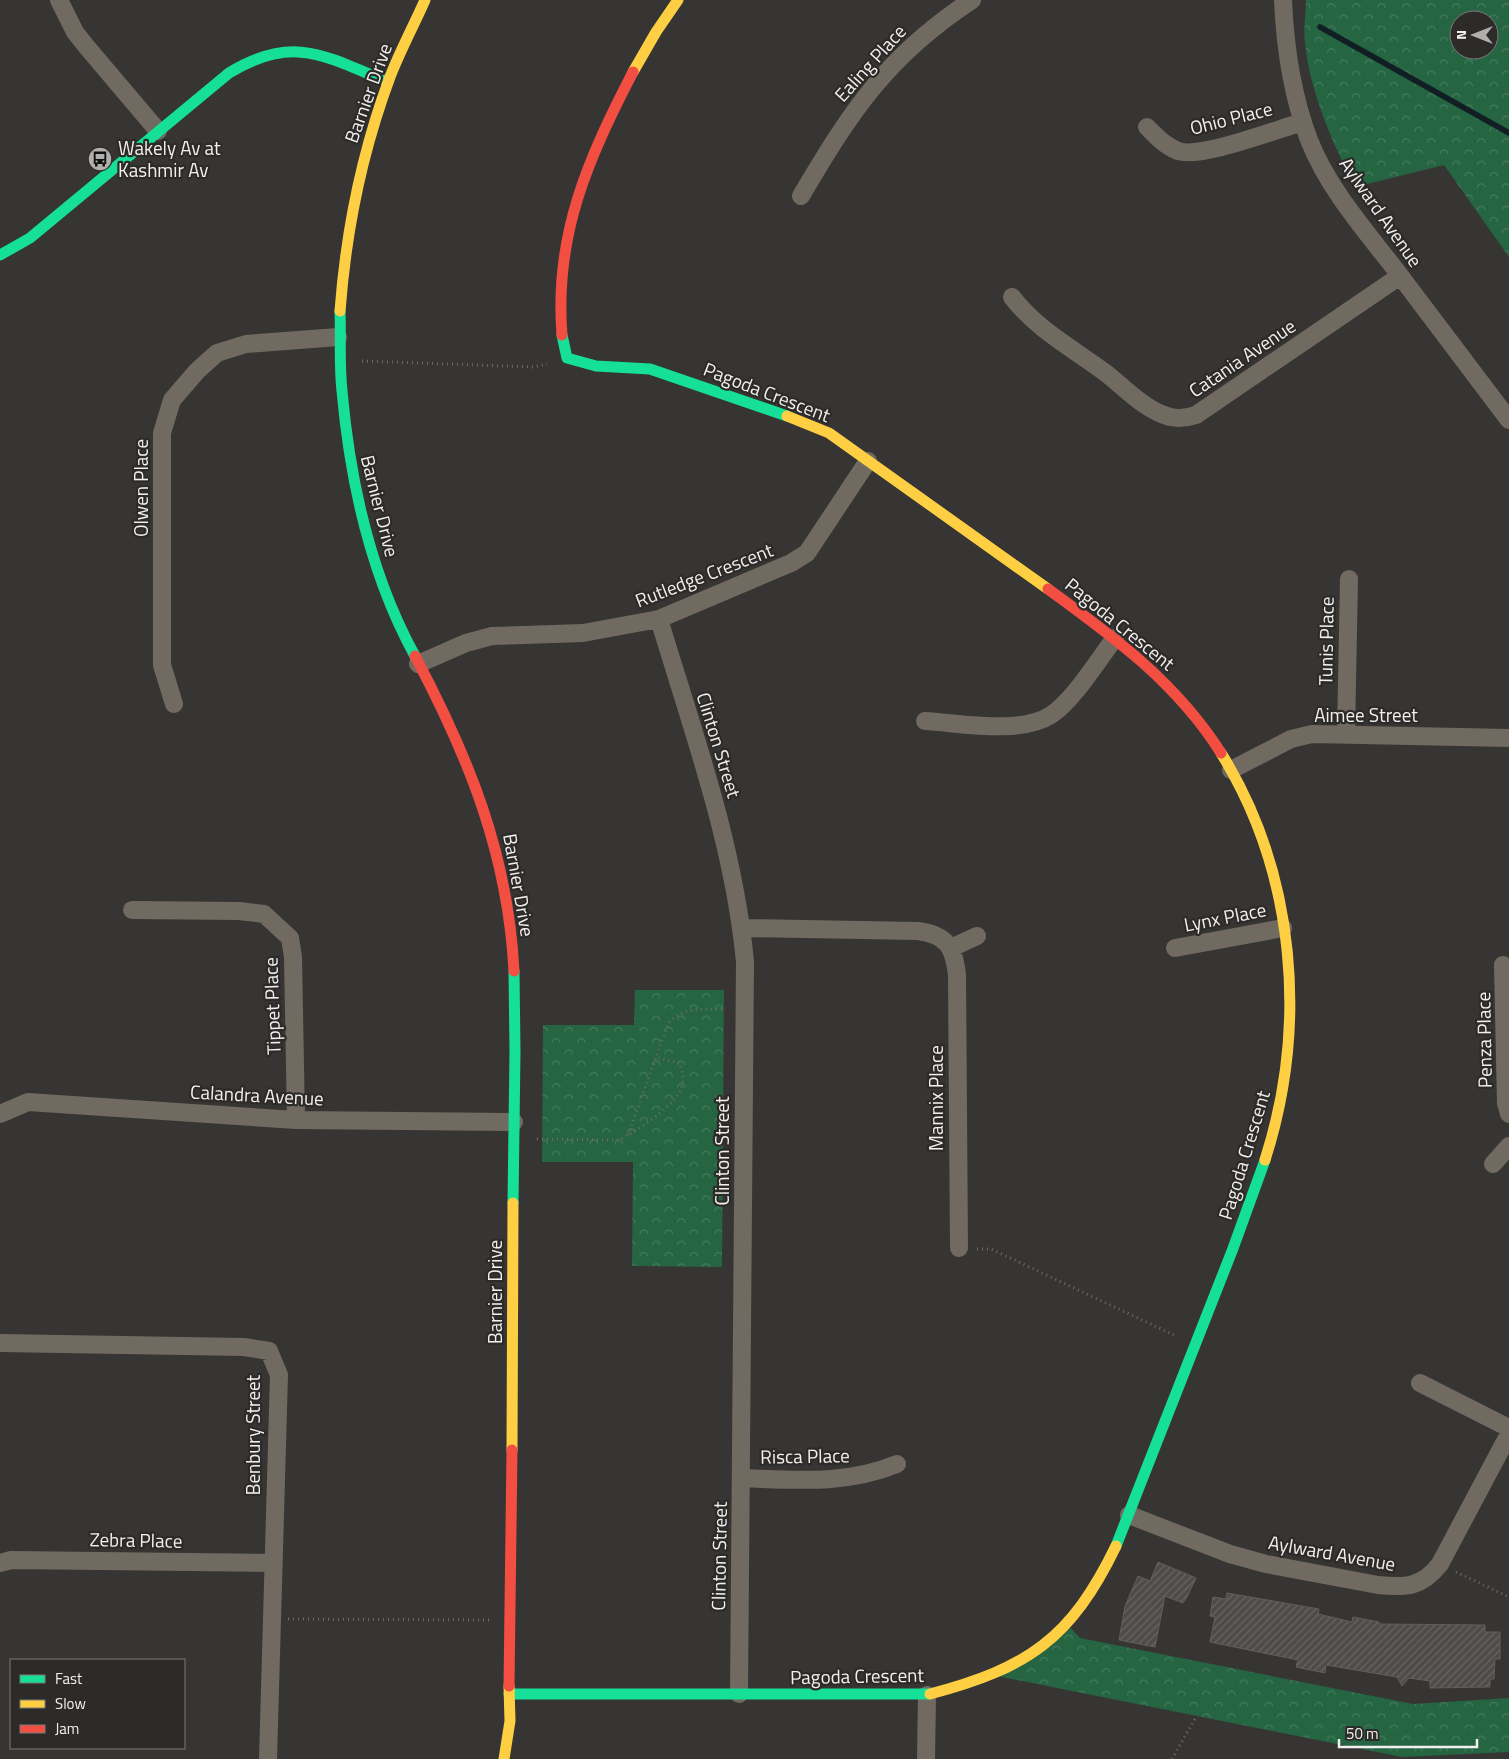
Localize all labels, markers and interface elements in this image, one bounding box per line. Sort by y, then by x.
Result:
north arrow [1449,10,1499,60]
street label: Ealing Place [827,17,912,108]
text: N [1450,30,1471,40]
street label: Barnier Drive [336,39,399,147]
street label: Ohio Place [1187,93,1275,142]
place label: Wakely Av at Kashmir Av [118,133,221,184]
bus stop icon: Wakely Av at Kashmir Av [87,146,113,172]
street label: Aylward Avenue [1333,151,1430,273]
street label: Catania Avenue [1182,311,1301,404]
street label: Pagoda Crescent [699,354,835,429]
street label: Olwen Place [126,439,155,537]
street label: Barnier Drive [354,452,407,560]
street label: Rutledge Crescent [631,535,777,614]
street label: Pagoda Crescent [1059,570,1182,677]
street label: Tunis Place [1310,596,1341,686]
street label: Clinton Street [690,688,749,802]
street label: Aimee Street [1314,700,1418,729]
street label: Barnier Drive [496,831,543,939]
street label: Lynx Place [1181,894,1269,939]
street label: Tippet Place [255,957,288,1055]
street label: Penza Place [1468,992,1499,1088]
street label: Mannix Place [921,1045,950,1151]
street label: Calandra Avenue [189,1077,325,1112]
street label: Pagoda Crescent [1210,1086,1277,1223]
street label: Clinton Street [707,1096,736,1206]
street label: Barnier Drive [480,1240,509,1344]
street label: Benbury Street [238,1374,267,1495]
street label: Risca Place [760,1440,850,1471]
street label: Clinton Street [703,1501,734,1611]
street label: Zebra Place [89,1524,183,1555]
street label: Aylward Avenue [1266,1527,1398,1578]
legend [10,1659,185,1749]
street label: Pagoda Crescent [790,1660,925,1691]
text: Fast [55,1667,83,1690]
text: Slow [55,1692,86,1715]
scale bar [1339,1716,1476,1748]
text: Jam [55,1717,79,1740]
text: 50 m [1346,1722,1379,1745]

